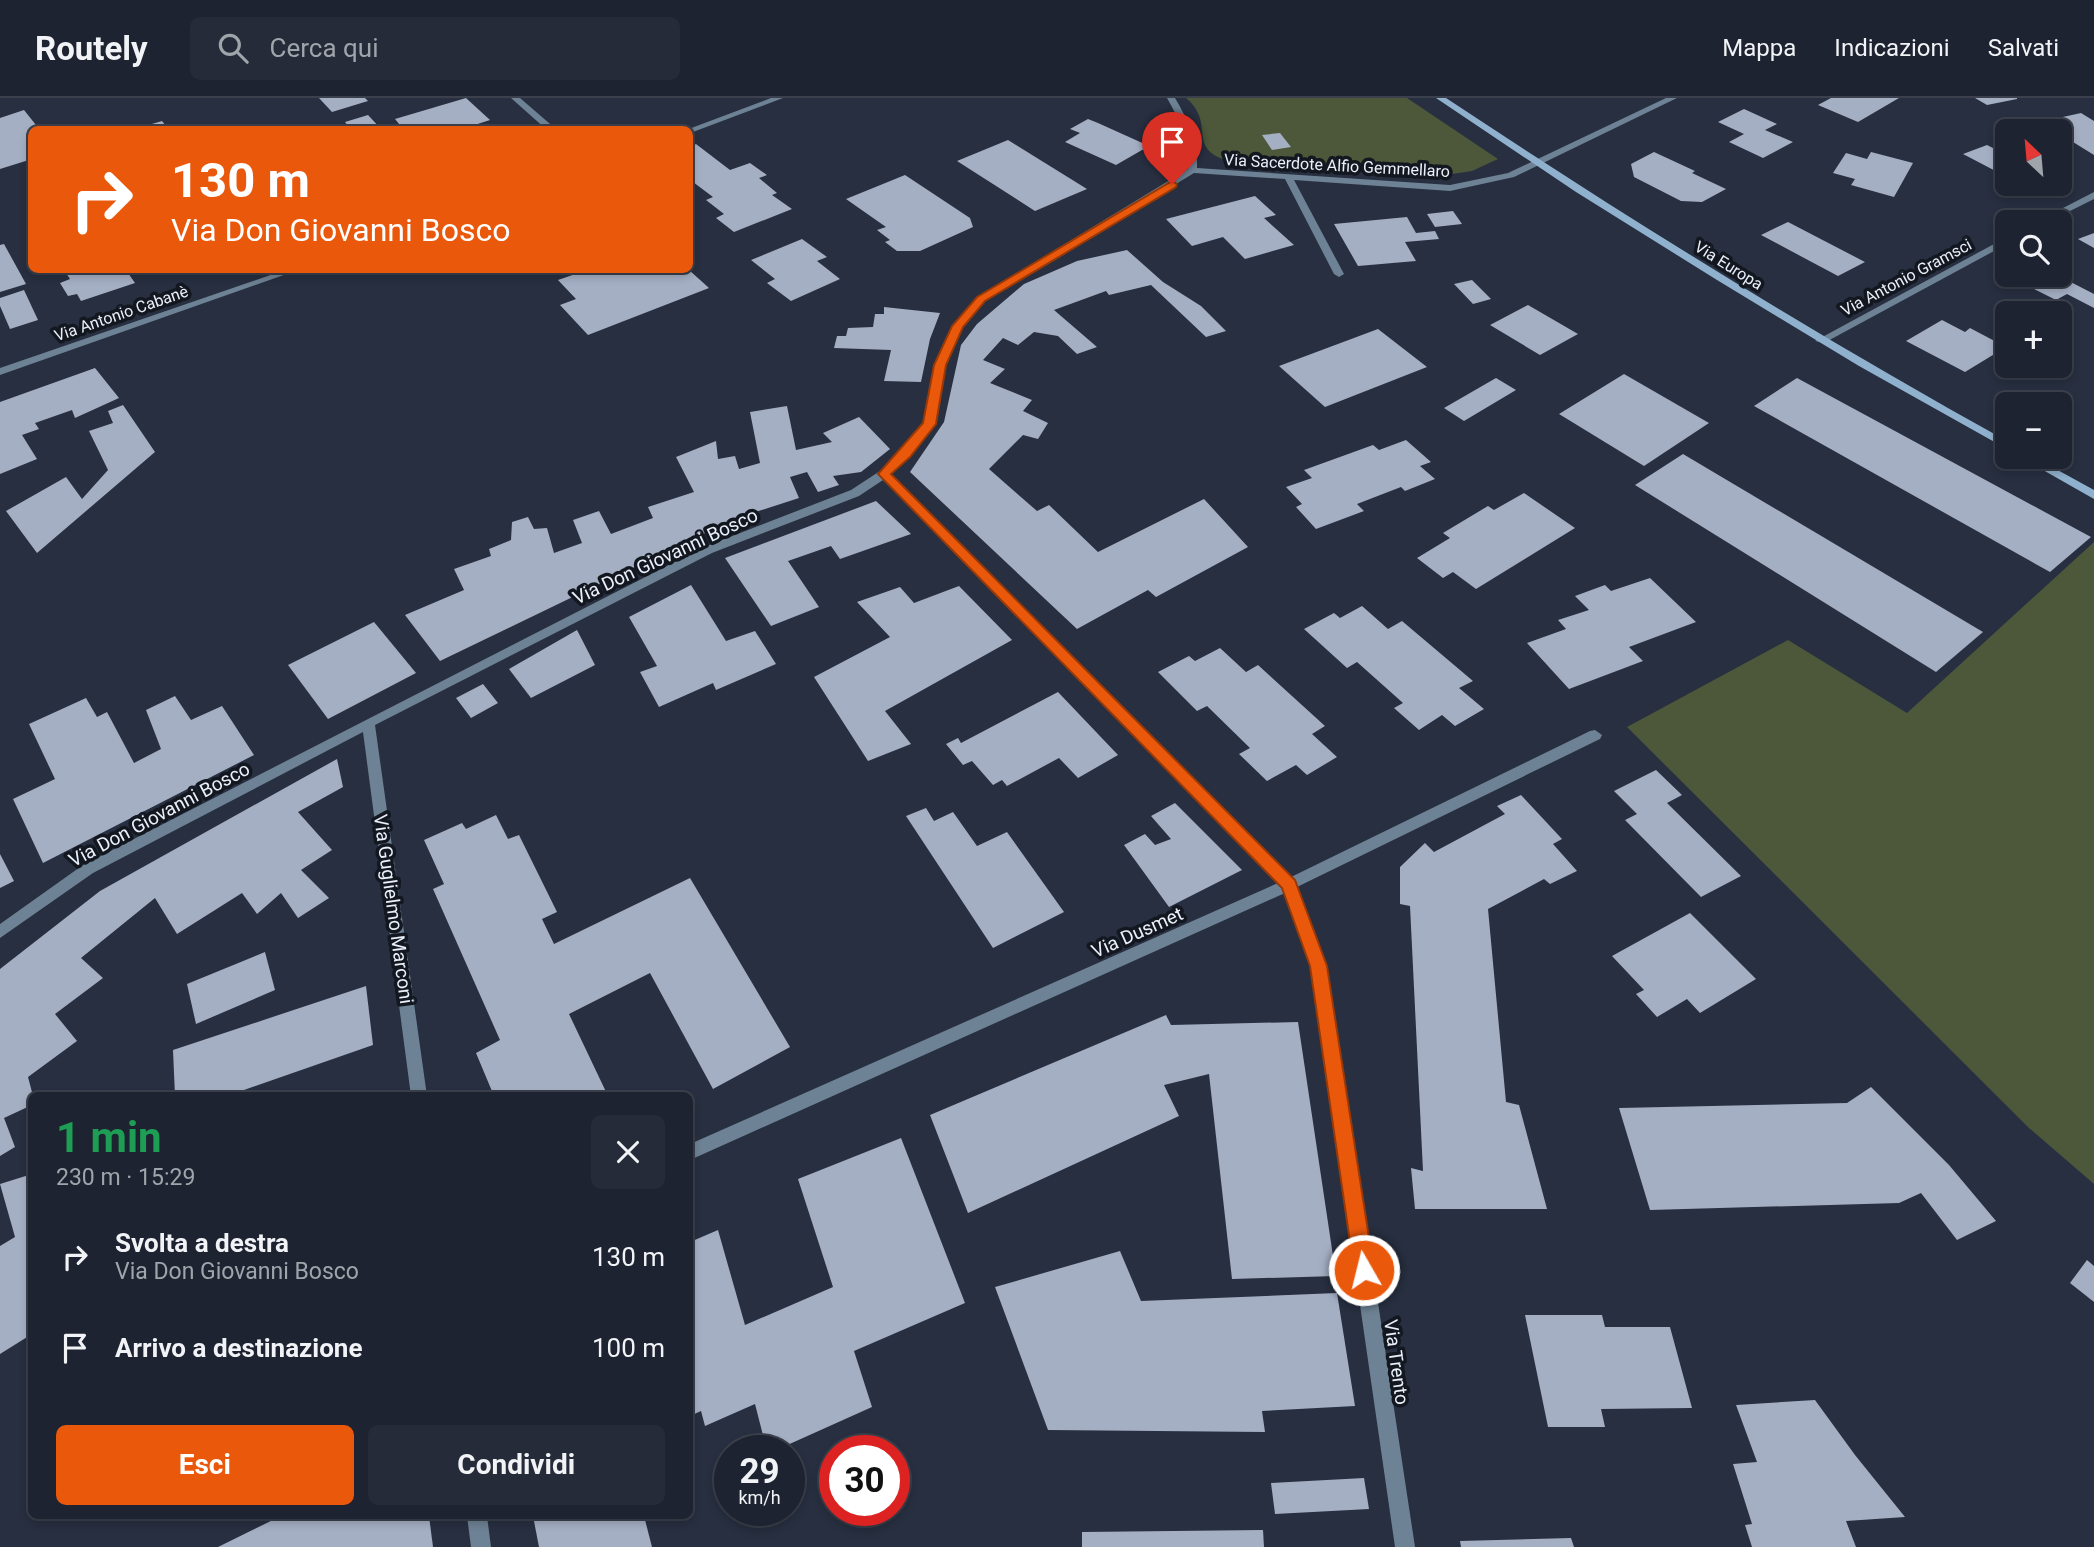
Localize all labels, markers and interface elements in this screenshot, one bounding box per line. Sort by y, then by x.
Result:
search box [190,17,680,80]
text: Routely [35,29,148,68]
icon: search [214,29,252,67]
text: Cerca qui [270,33,379,63]
text: Mappa [1722,34,1796,62]
text: Indicazioni [1834,34,1950,62]
text: Salvati [1988,34,2059,62]
pin [1142,112,1202,184]
north arrow [1995,119,2072,196]
map controls [1995,119,2072,469]
icon: arrive [1153,123,1191,161]
street label: Via Sacerdote Alfio Gemmellaro [1224,150,1450,181]
text: 130 m [171,152,310,209]
icon: right [56,154,147,245]
button: search [1995,210,2072,287]
text: Via Don Giovanni Bosco [171,211,510,249]
street label: Via Antonio Gramsci [1838,235,1975,320]
street label: Via Europa [1691,237,1766,294]
street label: Via Antonio Cabanè [52,282,191,345]
button: + [1995,301,2072,378]
button: − [1995,392,2072,469]
street label: Via Don Giovanni Bosco [569,503,761,609]
street label: Via Don Giovanni Bosco [65,757,254,872]
street label: Via Guglielmo Marconi [369,813,418,1005]
street label: Via Dusmet [1088,902,1186,963]
text: 1 min [56,1113,162,1162]
button: close [591,1115,665,1189]
text: 230 m · 15:29 [56,1164,195,1191]
text: Svolta a destra [115,1228,289,1258]
position arrow [1327,1233,1401,1307]
icon: right [56,1238,94,1276]
text: 130 m [592,1242,665,1272]
text: Via Don Giovanni Bosco [115,1258,359,1285]
street label: Via Trento [1379,1318,1414,1406]
icon: arrive [56,1329,94,1367]
text: Arrivo a destinazione [115,1333,362,1363]
text: 100 m [592,1333,665,1363]
button: Esci [56,1425,354,1505]
button: Condividi [368,1425,665,1505]
speed limit sign: 30 [819,1435,910,1526]
text: 29 [739,1451,780,1492]
text: km/h [738,1487,781,1508]

